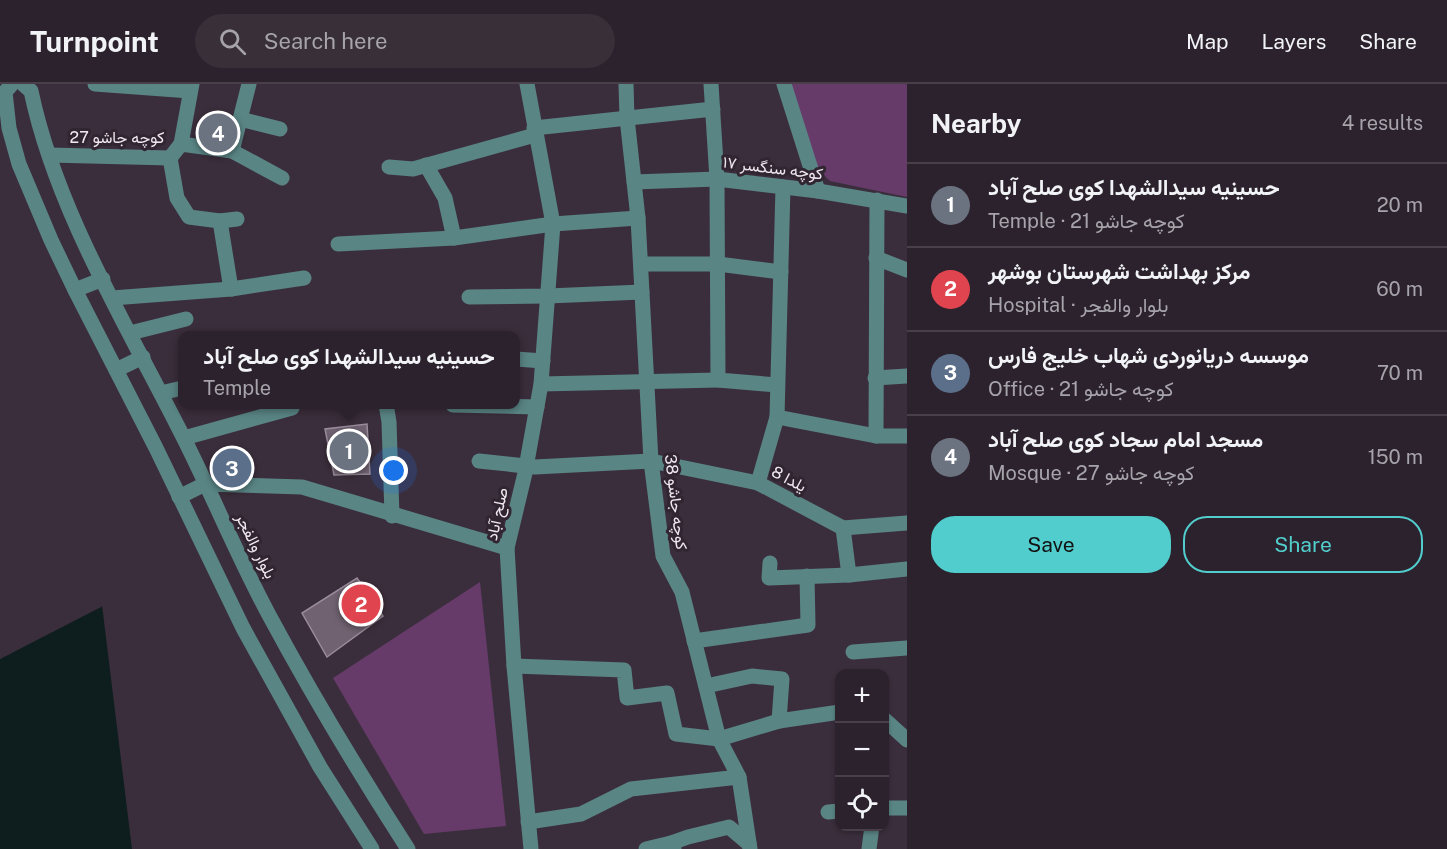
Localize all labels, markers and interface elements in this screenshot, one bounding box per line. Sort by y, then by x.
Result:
search box [195,14,615,68]
text: Turnpoint [30,25,159,58]
icon: search [216,25,249,58]
text: Search here [264,28,387,54]
text: Map [1186,29,1229,54]
text: Layers [1262,29,1326,54]
text: Share [1359,29,1417,54]
text: Nearby [931,108,1021,139]
pin: 4 [198,110,238,156]
text: 4 results [1342,111,1423,135]
street label: کوچه جاشو 27 [70,128,164,149]
street label: کوچه سنگسر ۱۷ [722,152,824,186]
text: حسینیه سیدالشهدا کوی صلح آباد [988,174,1280,200]
text: 1 [946,193,955,217]
text: 20 m [1377,193,1423,217]
text: Temple · کوچه جاشو 21 [988,209,1185,233]
text: مرکز بهداشت شهرستان بوشهر [988,258,1250,284]
text: 2 [944,277,957,301]
text: 60 m [1376,277,1423,301]
text: Hospital · بلوار والفجر [988,293,1169,317]
popup [178,331,520,409]
text: موسسه دریانوردی شهاب خلیج فارس [988,342,1309,368]
text: حسینیه سیدالشهدا کوی صلح آباد [203,343,495,369]
text: 3 [944,361,957,385]
text: 70 m [1377,361,1423,385]
text: Temple [203,376,271,400]
text: Office · کوچه جاشو 21 [988,377,1174,401]
text: مسجد امام سجاد کوی صلح آباد [988,426,1263,452]
pin: 1 [330,428,368,473]
text: 4 [944,445,957,469]
text: 150 m [1368,445,1423,469]
pin: 3 [212,446,252,490]
street label: کوچه جاشو 38 [659,453,691,551]
your location [379,456,408,485]
text: Mosque · کوچه جاشو 27 [988,461,1194,485]
street label: یلدا 8 [768,462,810,496]
street label: صلح آباد [482,486,514,543]
street label: بلوار والفجر [231,509,280,582]
button: Save [931,516,1171,573]
button: Share [1183,516,1423,573]
pin: 2 [342,582,380,626]
map controls [835,669,889,831]
button: + [835,669,889,723]
button: − [835,723,889,777]
button: locate [835,777,889,831]

